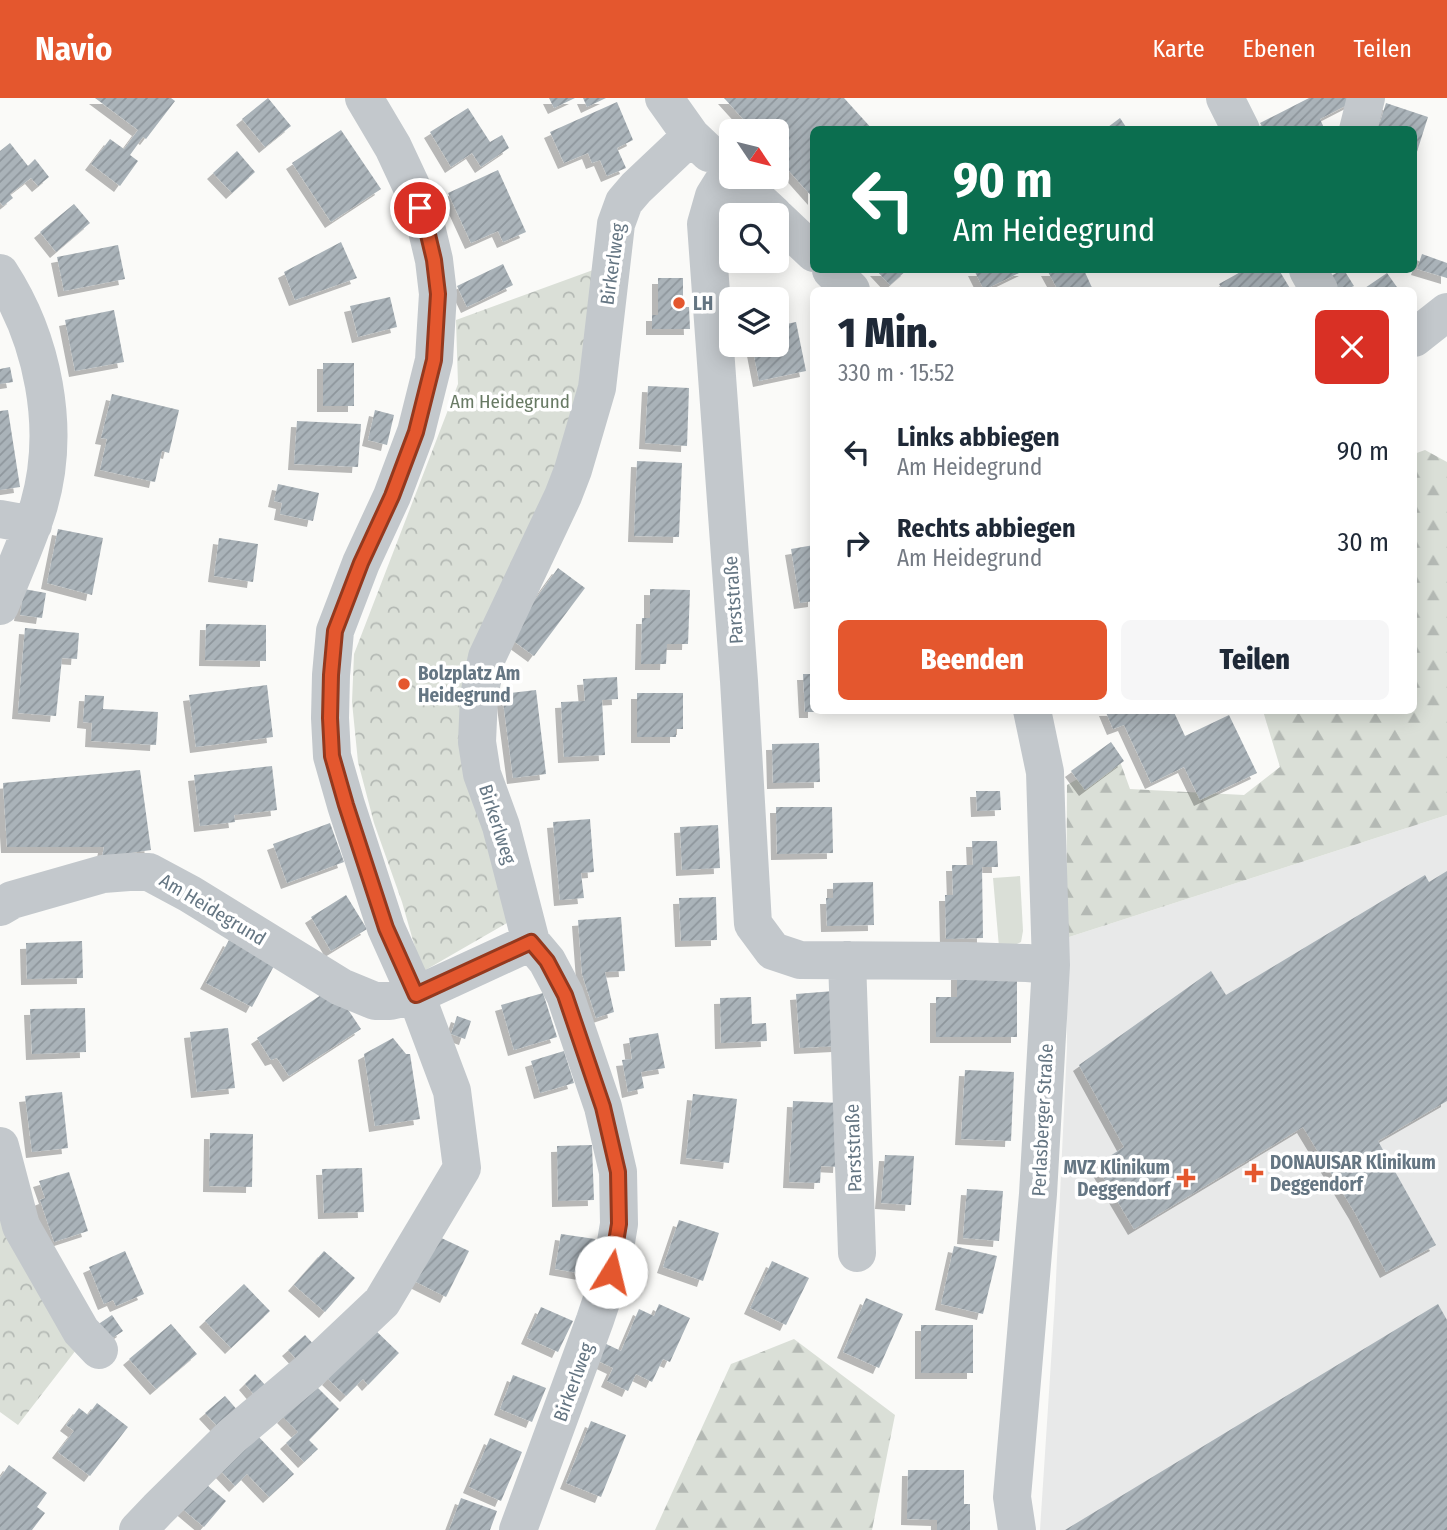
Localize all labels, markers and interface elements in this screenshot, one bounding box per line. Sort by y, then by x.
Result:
text: Navio [35,29,112,69]
text: Karte [1153,35,1205,63]
text: Ebenen [1243,35,1316,63]
text: Teilen [1354,35,1412,63]
north arrow [719,119,789,189]
map controls [719,119,789,357]
text: 90 m [953,151,1053,210]
icon: left [838,154,929,245]
pin [390,178,450,238]
icon: arrive [401,189,439,227]
button: search [719,203,789,273]
text: Am Heidegrund [953,211,1155,249]
street label: Birkerlweg [595,222,630,306]
button: layers [719,287,789,357]
place label: LH [693,292,713,315]
marker: LH [671,295,687,311]
text: 1 Min. [838,308,938,358]
button: close [1315,310,1389,384]
text: 330 m · 15:52 [838,359,954,387]
park label: Am Heidegrund [450,390,570,413]
text: Links abbiegen [897,422,1060,453]
icon: left [838,433,876,471]
text: 90 m [1337,436,1389,467]
text: Am Heidegrund [897,453,1042,481]
text: Rechts abbiegen [897,513,1076,544]
icon: right [838,524,876,562]
text: 30 m [1338,527,1389,558]
text: Am Heidegrund [897,544,1042,572]
street label: Parststraße [719,555,748,645]
button: Beenden [838,620,1107,700]
button: Teilen [1121,620,1389,700]
place label: Bolzplatz Am Heidegrund [418,662,520,707]
marker: Bolzplatz Am Heidegrund [396,676,412,692]
street label: Birkerlweg [474,781,521,867]
street label: Am Heidegrund [155,869,270,950]
street label: Perlasberger Straße [1027,1043,1058,1197]
street label: Parststraße [840,1104,867,1192]
place label: DONAUISAR Klinikum Deggendorf [1270,1151,1436,1196]
place label: MVZ Klinikum Deggendorf [1064,1156,1172,1201]
marker: DONAUISAR Klinikum Deggendorf [1244,1163,1264,1183]
marker: MVZ Klinikum Deggendorf [1176,1168,1196,1188]
position arrow [574,1235,648,1309]
street label: Birkerlweg [549,1340,598,1425]

